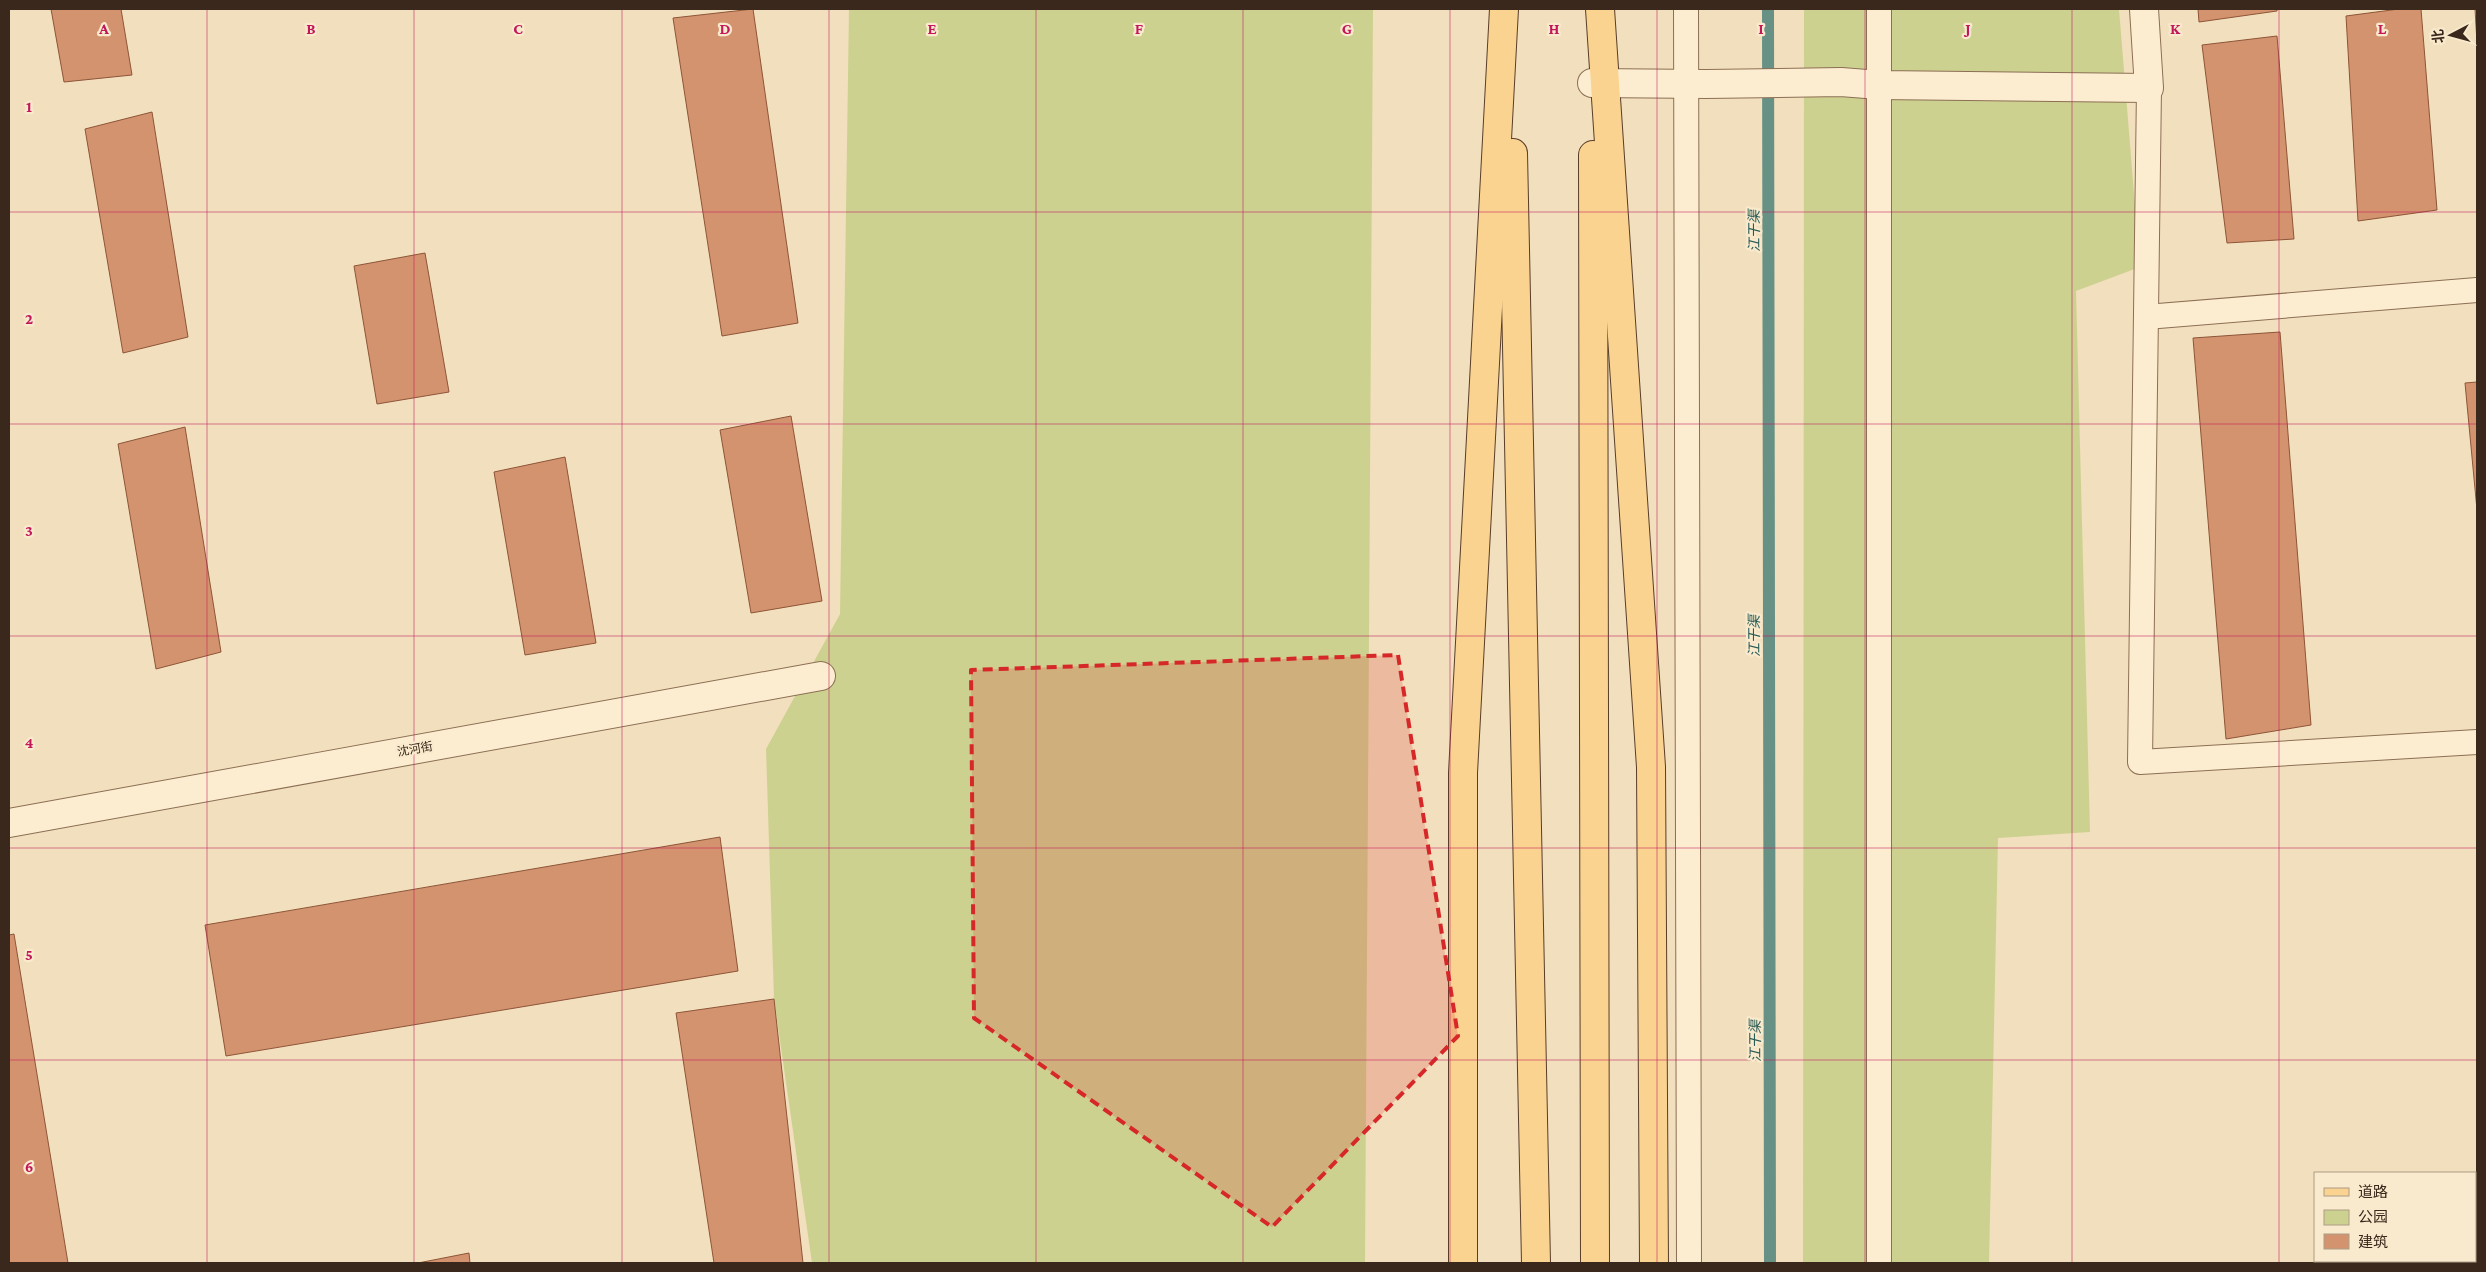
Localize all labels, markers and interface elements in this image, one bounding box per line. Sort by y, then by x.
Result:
north arrow [2426,10,2476,60]
text: A [98,20,109,37]
text: B [306,20,316,37]
text: C [513,20,523,37]
text: D [719,20,731,37]
text: E [927,20,937,37]
text: F [1135,20,1144,37]
text: G [1342,20,1352,37]
text: H [1549,20,1560,37]
text: I [1758,20,1764,37]
text: J [1963,20,1971,37]
text: K [2170,20,2181,37]
text: L [2378,20,2387,37]
text: 北 [2429,29,2447,44]
text: 1 [26,98,32,115]
water label: 江干渠 [1746,208,1762,252]
text: 2 [25,310,33,327]
text: 3 [25,522,33,539]
water label: 江干渠 [1746,613,1762,657]
text: 4 [25,734,34,751]
street label: 沈河街 [396,739,434,759]
text: 5 [25,946,33,963]
water label: 江干渠 [1747,1018,1763,1062]
text: 6 [25,1158,33,1175]
legend [2314,1172,2476,1262]
text: 道路 [2358,1184,2388,1200]
text: 公园 [2358,1209,2388,1225]
text: 建筑 [2358,1234,2388,1250]

